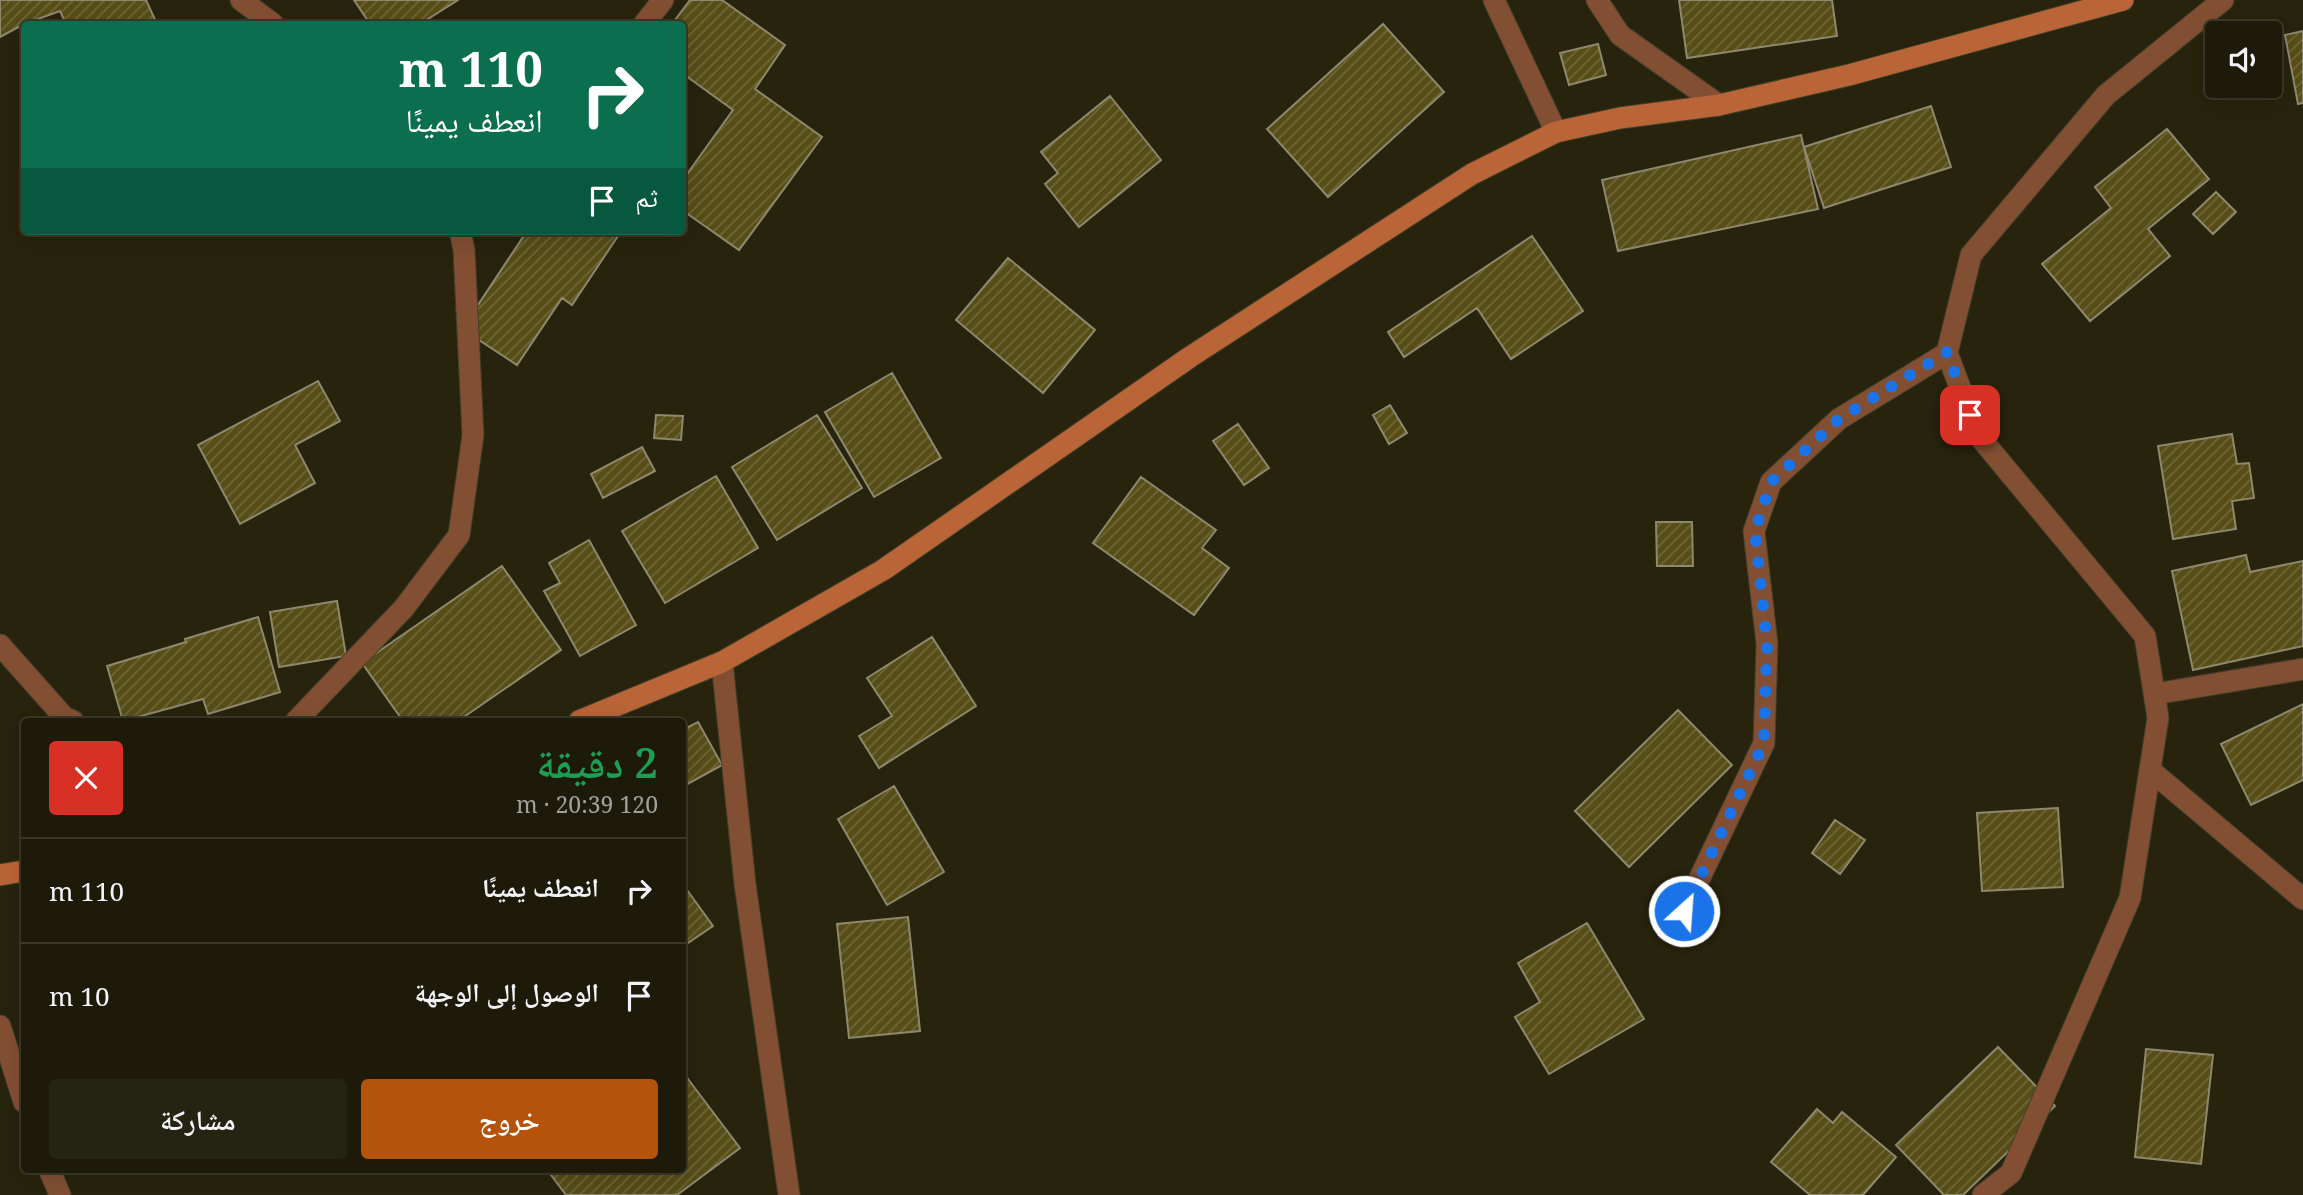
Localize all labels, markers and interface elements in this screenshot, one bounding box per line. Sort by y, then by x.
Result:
map controls [2205,21,2282,98]
button: sound [2205,21,2282,98]
text: 110 m [399,35,543,101]
icon: right [567,49,658,140]
text: انعطف يمينًا [406,98,543,141]
text: ثم [635,179,658,215]
icon: arrive [583,182,621,220]
pin [1940,385,2000,445]
icon: arrive [1951,396,1989,434]
text: 2 دقيقة [536,733,658,790]
button: close [49,741,123,815]
text: 120 m · 20:39 [516,788,658,820]
text: انعطف يمينًا [482,869,599,905]
icon: right [620,872,658,910]
text: 110 m [49,873,124,909]
position arrow [1647,874,1721,948]
text: الوصول إلى الوجهة [415,974,599,1010]
icon: arrive [620,977,658,1015]
text: 10 m [49,978,109,1014]
button: مشاركة [49,1079,347,1159]
button: خروج [361,1079,658,1159]

